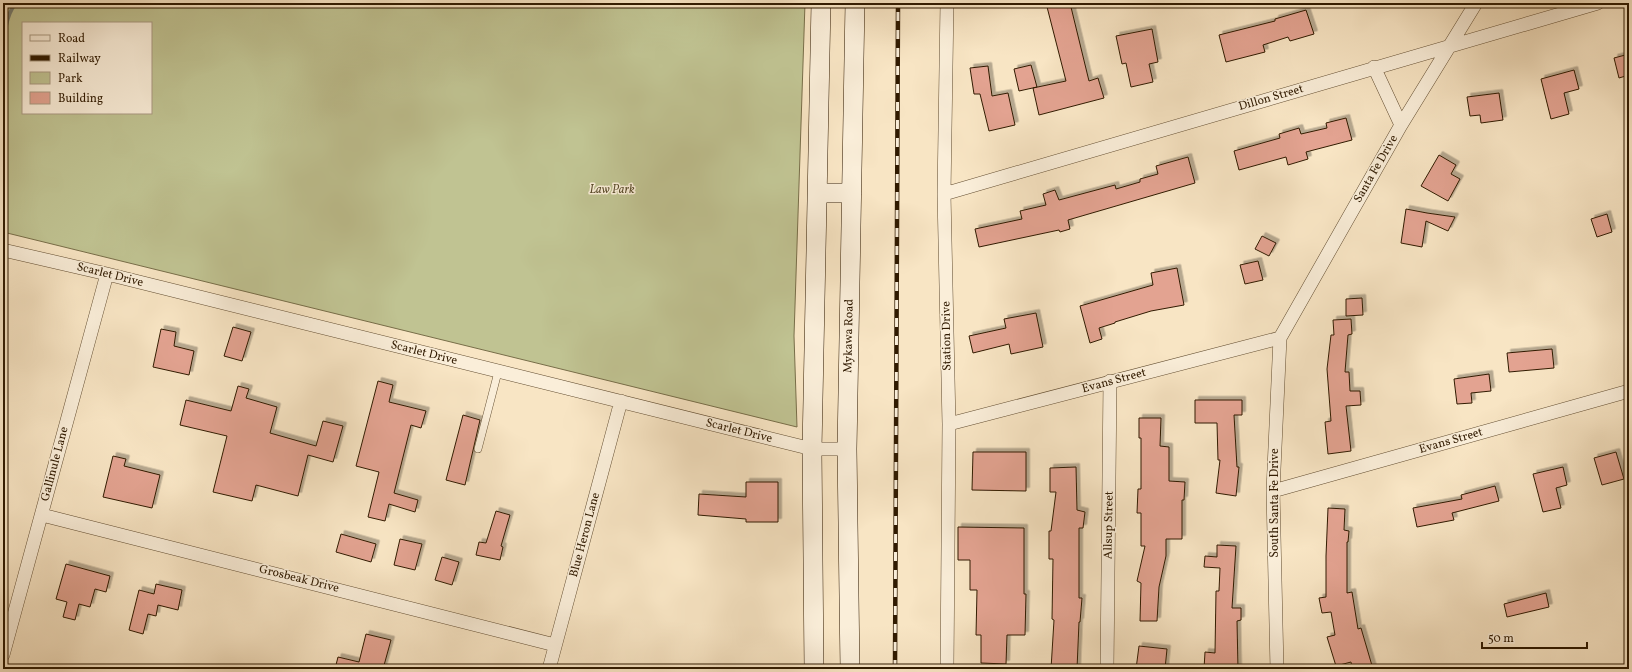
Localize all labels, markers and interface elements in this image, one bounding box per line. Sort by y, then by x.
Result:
legend [22,22,152,114]
text: Road [58,31,85,47]
text: Railway [58,51,101,67]
text: Park [58,71,83,87]
street label: Dillon Street [1237,81,1305,115]
text: Building [58,91,103,107]
street label: Santa Fe Drive [1350,132,1402,206]
park label: Law Park [589,182,635,198]
street label: Scarlet Drive [75,259,145,291]
street label: Mykawa Road [840,299,858,373]
street label: Station Drive [938,301,956,371]
street label: Scarlet Drive [389,337,459,369]
street label: Evans Street [1080,365,1148,397]
street label: Scarlet Drive [704,415,774,447]
street label: Evans Street [1417,424,1485,458]
street label: Gallinule Lane [37,425,73,503]
street label: South Santa Fe Drive [1267,448,1283,558]
street label: Blue Heron Lane [566,491,604,579]
street label: Allsup Street [1100,491,1118,559]
street label: Grosbeak Drive [257,561,341,597]
scale bar [1482,624,1587,650]
text: 50 m [1488,631,1514,647]

